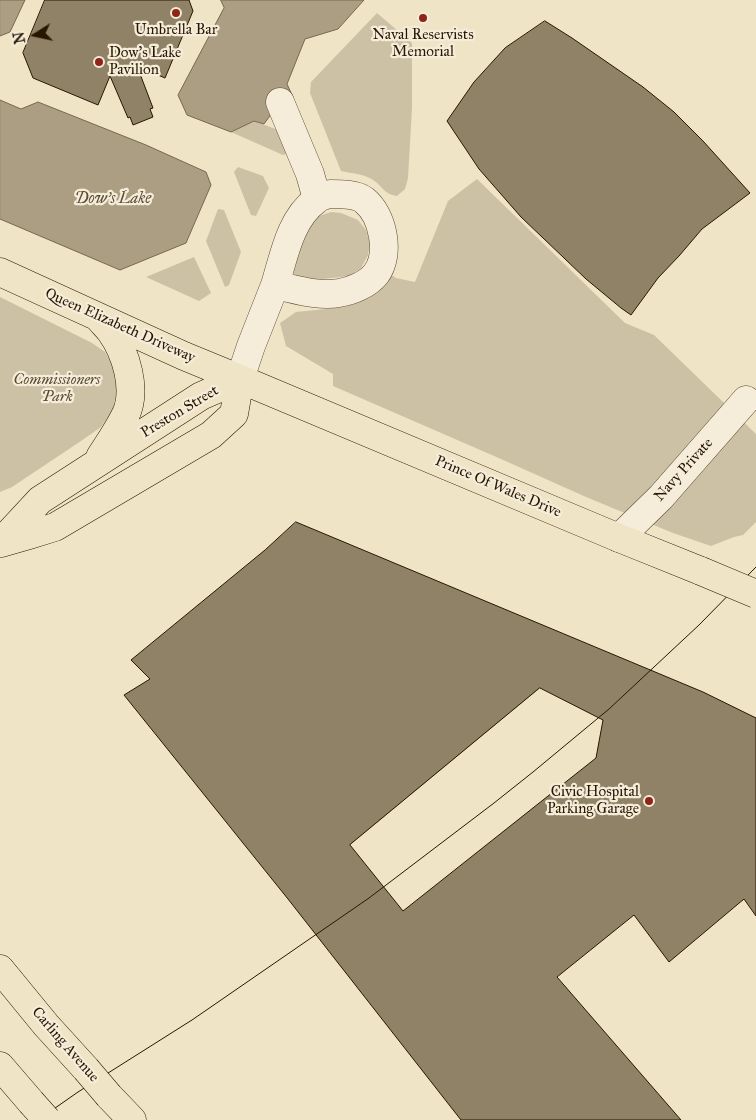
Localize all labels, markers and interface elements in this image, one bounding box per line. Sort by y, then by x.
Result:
marker: Umbrella Bar [170,7,182,19]
north arrow [10,10,60,60]
marker: Naval Reservists Memorial [417,12,429,24]
place label: Umbrella Bar [135,21,217,39]
place label: Naval Reservists Memorial [372,26,474,61]
text: N [10,30,29,45]
place label: Dow's Lake Pavilion [109,44,181,79]
marker: Dow's Lake Pavilion [93,56,105,68]
water label: Dow's Lake [75,189,151,209]
street label: Queen Elizabeth Driveway [42,285,198,367]
park label: Commissioners Park [14,371,100,406]
street label: Preston Street [138,382,222,442]
street label: Navy Private [651,435,717,505]
street label: Prince Of Wales Drive [432,452,564,522]
place label: Civic Hospital Parking Garage [547,783,639,818]
marker: Civic Hospital Parking Garage [643,795,655,807]
street label: Carling Avenue [27,1004,103,1086]

